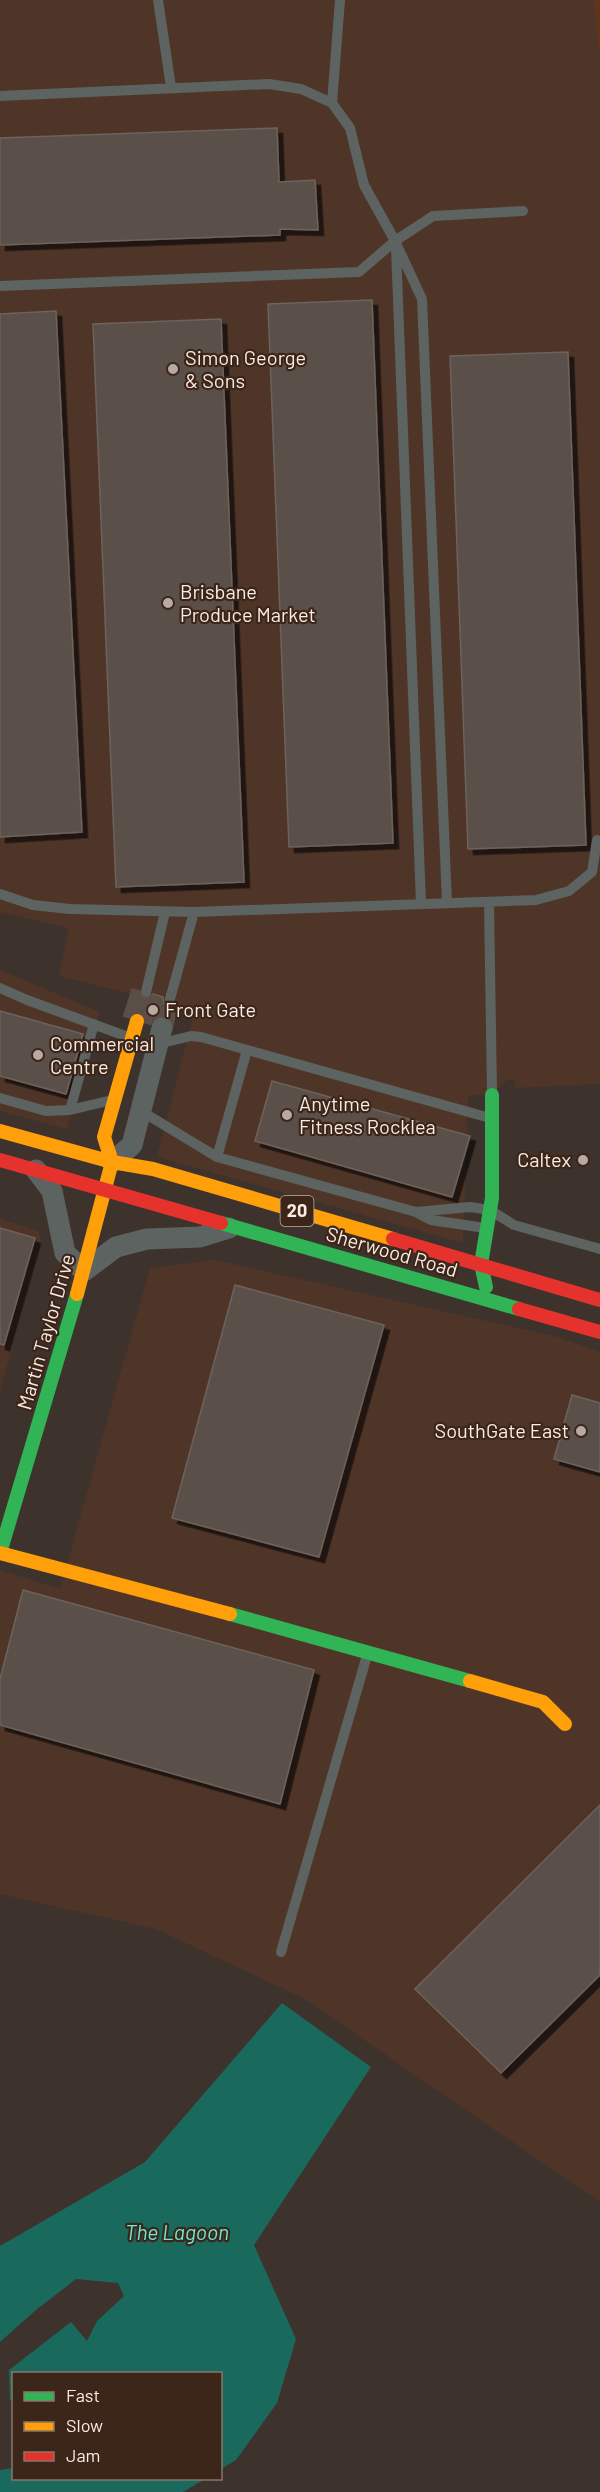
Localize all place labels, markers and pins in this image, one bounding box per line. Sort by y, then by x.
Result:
place label: Simon George & Sons [185,345,306,392]
marker: Simon George & Sons [166,362,180,376]
place label: Brisbane Produce Market [180,579,316,626]
marker: Brisbane Produce Market [161,596,175,610]
place label: Front Gate [165,997,256,1021]
marker: Front Gate [146,1003,160,1017]
place label: Commercial Centre [50,1031,154,1078]
marker: Commercial Centre [31,1048,45,1062]
place label: Anytime Fitness Rocklea [299,1091,436,1138]
marker: Anytime Fitness Rocklea [280,1108,294,1122]
place label: Caltex [517,1147,571,1171]
marker: Caltex [576,1153,590,1167]
place label: SouthGate East [435,1418,569,1442]
marker: SouthGate East [574,1424,588,1438]

